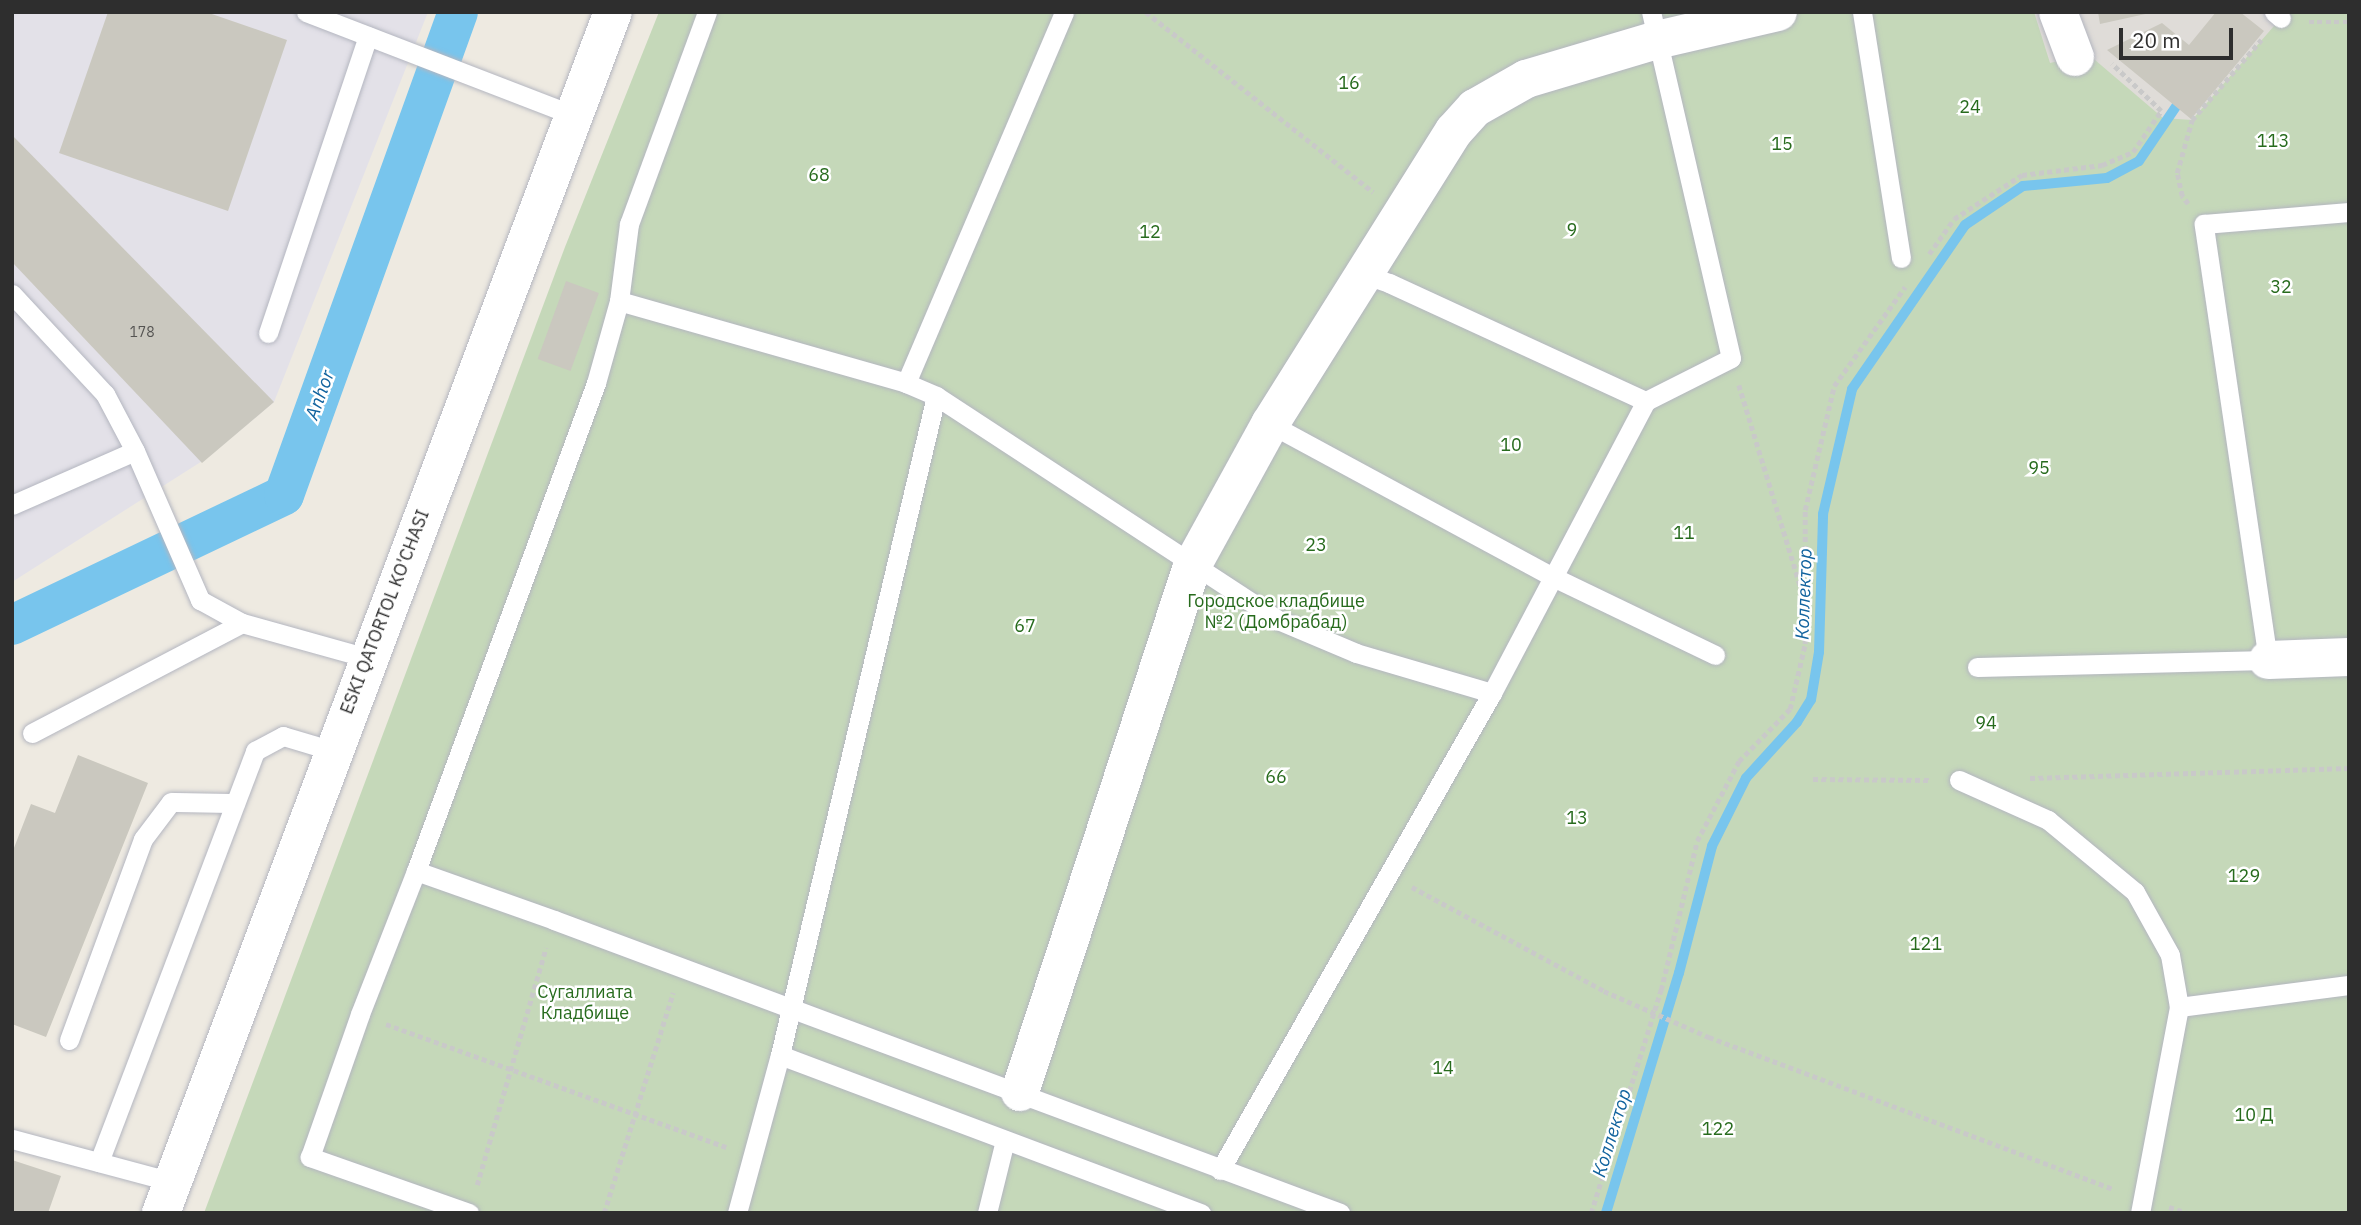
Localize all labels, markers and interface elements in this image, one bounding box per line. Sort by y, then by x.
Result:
scale bar [2123,14,2237,58]
text: 20 m [2132,26,2181,54]
park label: 16 [1338,72,1360,94]
park label: 24 [1959,96,1981,118]
park label: 113 [2257,130,2289,152]
park label: 15 [1771,133,1793,155]
park label: 68 [808,164,830,186]
park label: 9 [1567,219,1577,241]
park label: 12 [1139,221,1161,243]
park label: 32 [2270,276,2292,298]
house number: 178 [129,324,155,340]
water label: Anhor [301,367,339,423]
park label: 10 [1500,434,1522,456]
park label: 95 [2028,457,2050,479]
street label: ESKI QATORTOL KO'CHASI [336,507,434,717]
park label: 11 [1673,522,1695,544]
park label: 23 [1305,534,1327,556]
water label: Коллектор [1791,548,1817,640]
park label: Городское кладбище №2 (Домбрабад) [1187,591,1365,634]
park label: 67 [1014,615,1036,637]
park label: 94 [1975,712,1997,734]
park label: 66 [1265,766,1287,788]
park label: 13 [1566,807,1588,829]
park label: 129 [2228,865,2260,887]
park label: 121 [1910,933,1942,955]
park label: Сугаллиата Кладбище [537,982,633,1024]
park label: 14 [1432,1057,1454,1079]
water label: Коллектор [1588,1086,1636,1180]
park label: 10 Д [2235,1104,2273,1126]
park label: 122 [1702,1118,1734,1140]

